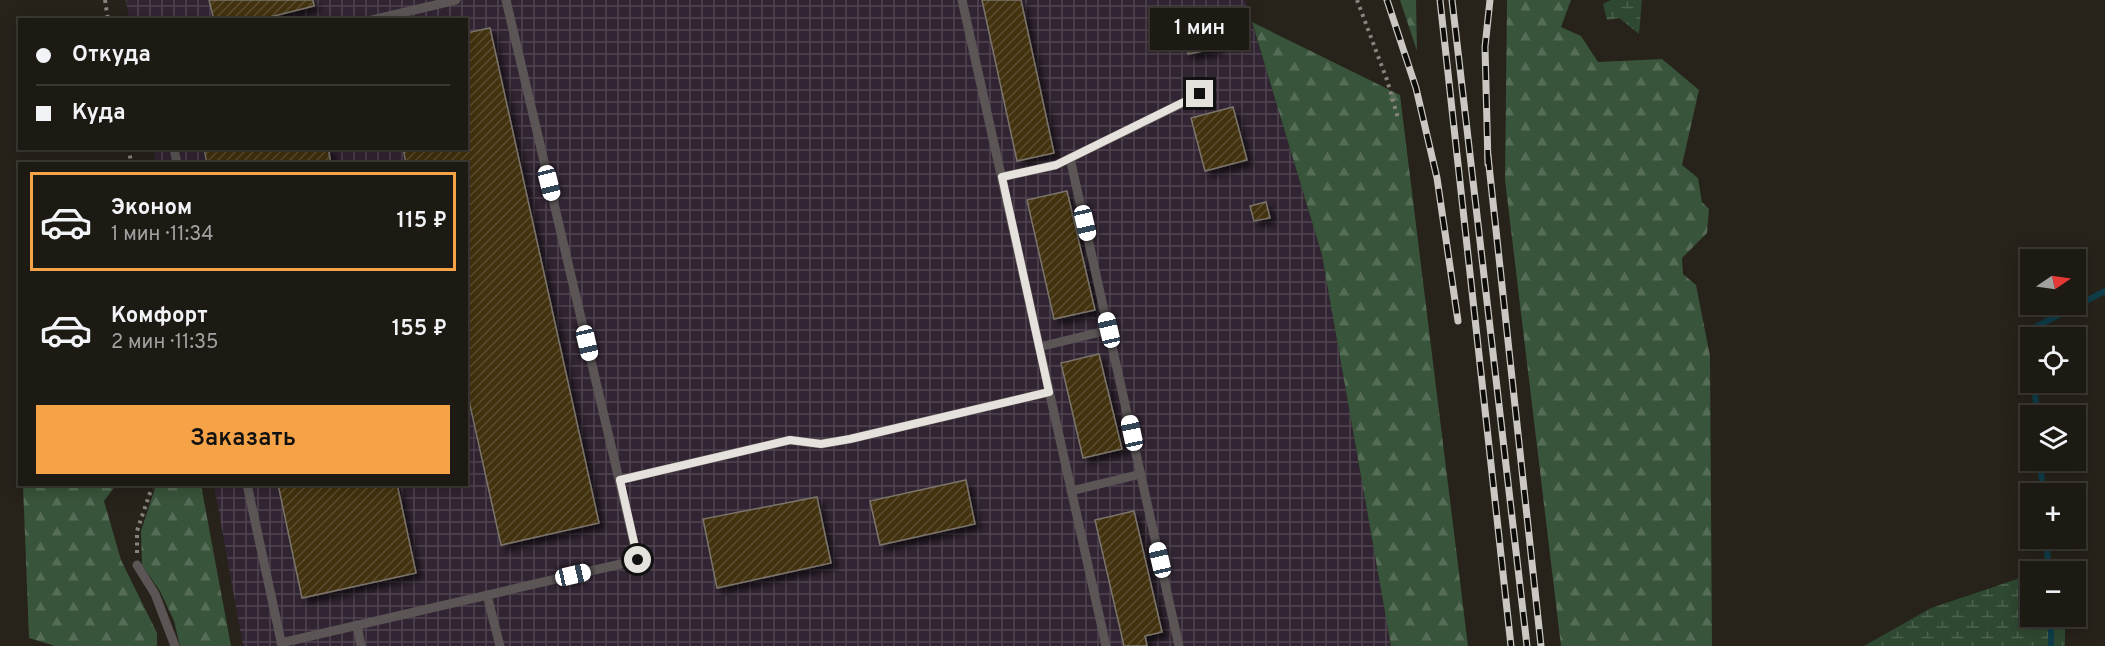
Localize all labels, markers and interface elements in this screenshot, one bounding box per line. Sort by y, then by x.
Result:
callout: 1 мин [1150,7,1250,49]
text: 1 мин [1174,16,1225,42]
text: Откуда [72,42,151,69]
route end [1186,80,1213,107]
text: Куда [72,100,126,127]
car [536,163,562,203]
icon: car [39,195,93,249]
text: Эконом [111,195,192,222]
car [1072,203,1098,243]
text: 115 ₽ [397,208,447,235]
text: 1 мин · 11:34 [111,222,214,248]
north arrow [2020,249,2086,315]
map controls [2020,249,2086,627]
icon: car [39,303,93,357]
text: Комфорт [111,303,208,330]
car [1096,310,1122,350]
text: 155 ₽ [392,316,447,343]
car [574,323,600,363]
button: locate [2020,327,2086,393]
text: 2 мин · 11:35 [111,330,219,356]
button: Заказать [36,405,450,474]
button: layers [2020,405,2086,471]
car [1119,414,1145,452]
button: + [2020,483,2086,549]
car [1147,540,1173,580]
route start [624,546,651,573]
button: − [2020,561,2086,627]
car [553,562,593,588]

